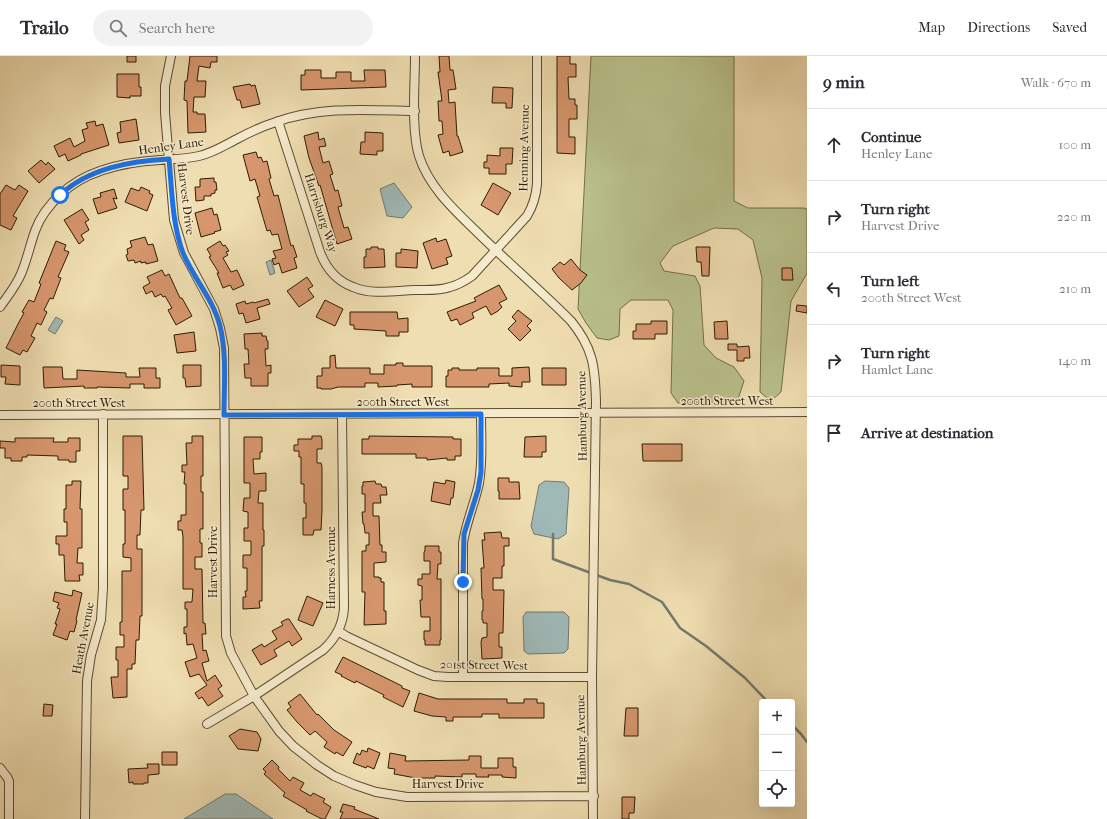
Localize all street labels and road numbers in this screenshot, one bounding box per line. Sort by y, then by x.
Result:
street label: Henning Avenue [516,104,532,192]
street label: Henley Lane [137,134,205,158]
street label: Harvest Drive [175,162,197,236]
street label: Harrisburg Way [302,171,341,255]
street label: Hamburg Avenue [574,370,590,461]
street label: 200th Street West [681,394,774,408]
street label: 200th Street West [357,395,450,409]
street label: 200th Street West [33,396,126,410]
street label: Harvest Drive [206,526,220,598]
street label: Harness Avenue [324,526,338,610]
street label: Heath Avenue [69,601,97,675]
street label: 201st Street West [440,657,529,673]
street label: Hamburg Avenue [573,694,589,785]
street label: Harvest Drive [412,777,484,791]

